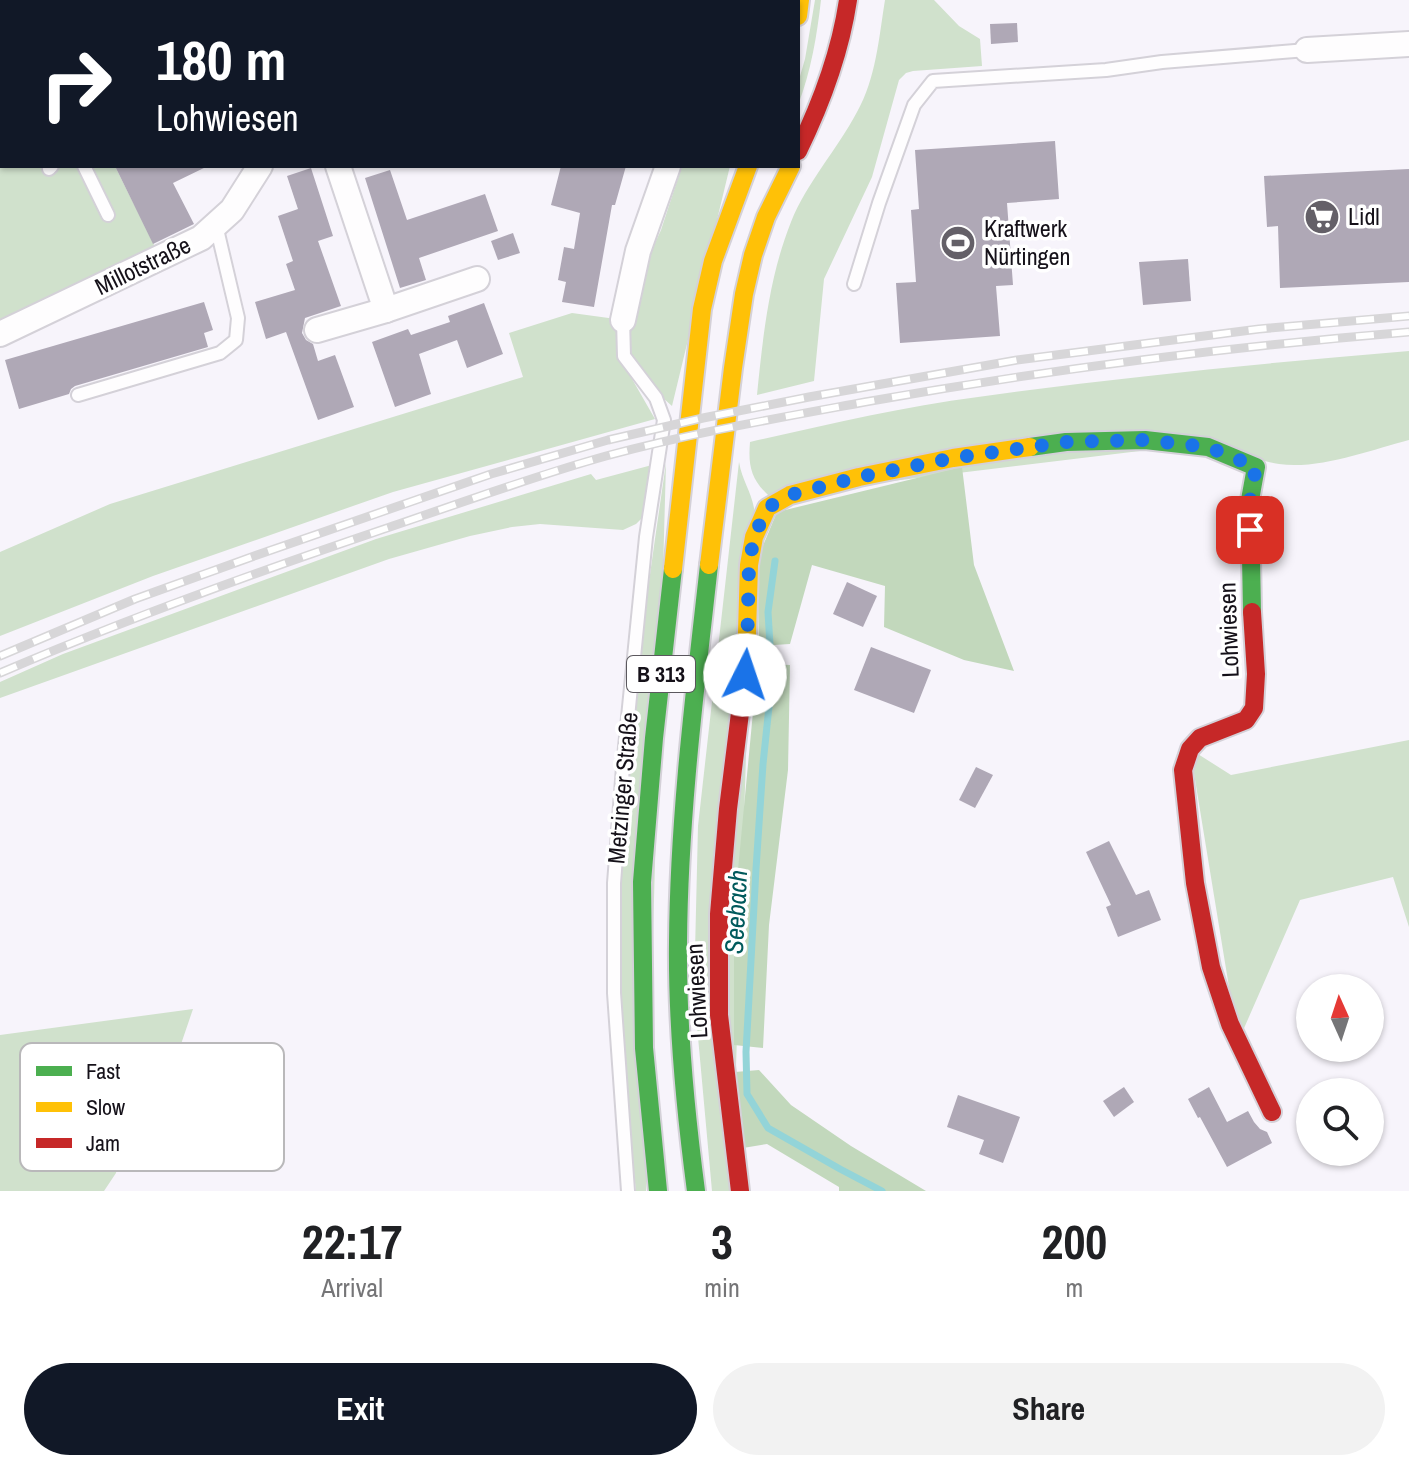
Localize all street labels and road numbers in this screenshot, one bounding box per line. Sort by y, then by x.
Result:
street label: Millotstraße [89,228,196,302]
street label: Lohwiesen [1210,582,1246,678]
road number: B 313 [627,656,695,692]
street label: Metzinger Straße [599,711,645,865]
street label: Lohwiesen [678,943,714,1039]

